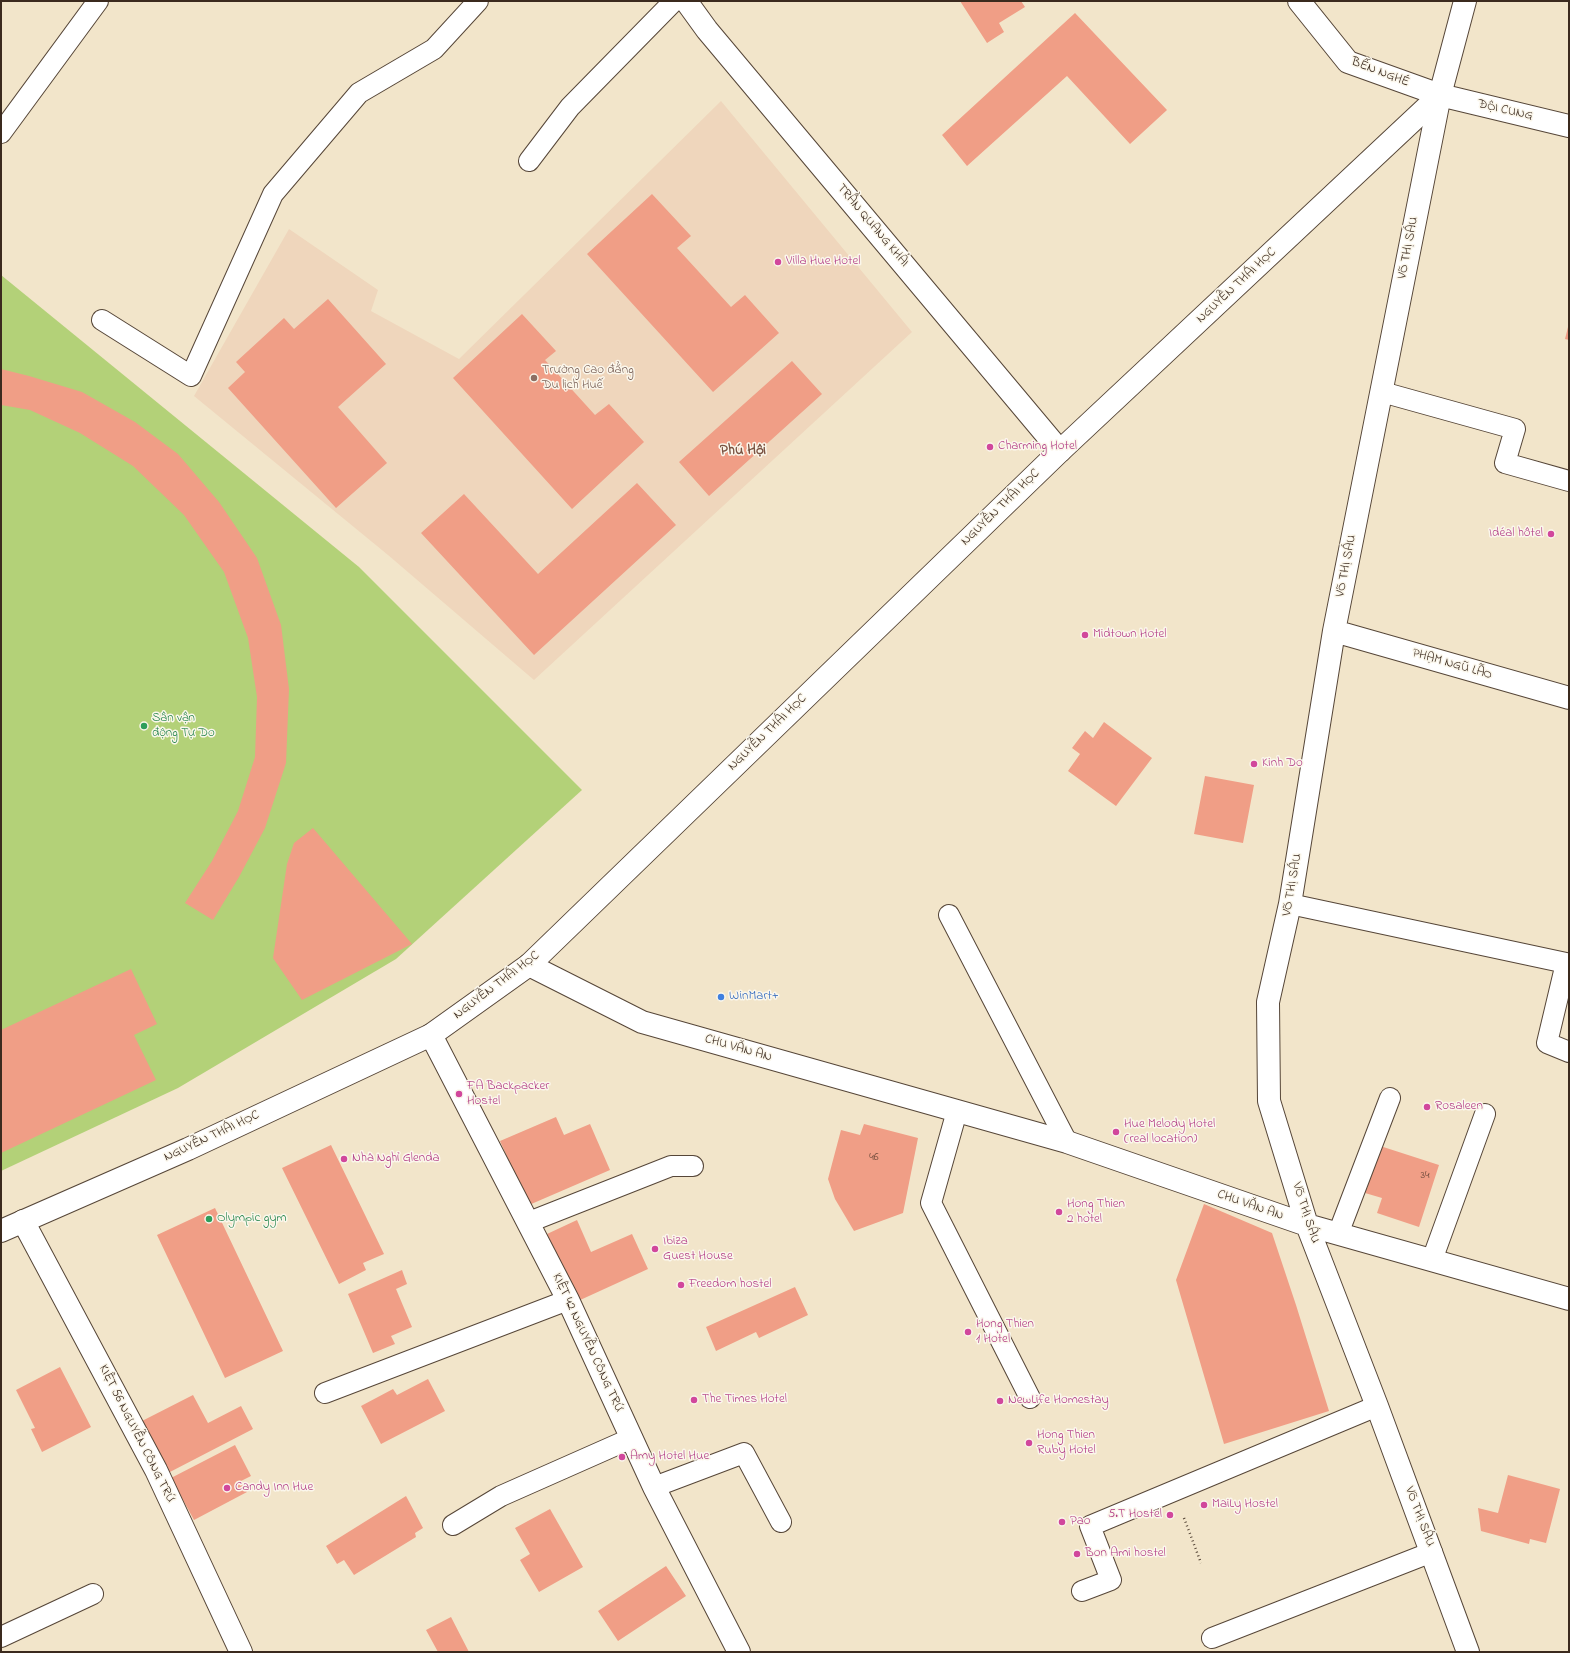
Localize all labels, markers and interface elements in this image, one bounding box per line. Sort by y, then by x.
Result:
street label: BẾN NGHÉ [1349,55,1411,91]
street label: ĐỘI CUNG [1476,97,1534,125]
street label: TRẦN QUANG KHẢI [833,181,911,271]
street label: VÕ THỊ SÁU [1395,216,1423,280]
street label: NGUYỄN THÁI HỌC [1194,245,1280,327]
place label: Villa Hue Hotel [786,254,860,270]
marker: Villa Hue Hotel [773,257,783,267]
place label: Trường Cao đẳng Du lịch Huế [542,363,634,394]
marker: Trường Cao đẳng Du lịch Huế [529,373,539,383]
place label: Charming Hotel [998,439,1077,455]
marker: Charming Hotel [985,442,995,452]
district label: Phú Hội [720,443,766,461]
street label: NGUYỄN THÁI HỌC [958,466,1044,550]
place label: Idéal hôtel [1489,526,1543,542]
marker: Idéal hôtel [1546,529,1556,539]
street label: VÕ THỊ SÁU [1333,534,1361,598]
place label: Midtown Hotel [1093,627,1167,643]
marker: Midtown Hotel [1080,630,1090,640]
street label: PHẠM NGŨ LÃO [1410,646,1494,684]
street label: NGUYỄN THÁI HỌC [725,691,811,775]
place label: Sân vận động Tự Do [152,711,215,742]
marker: Sân vận động Tự Do [139,721,149,731]
place label: Kinh Do [1262,756,1303,772]
marker: Kinh Do [1249,759,1259,769]
street label: VÕ THỊ SÁU [1280,853,1306,917]
street label: NGUYỄN THÁI HỌC [451,949,543,1023]
place label: WinMart+ [729,989,779,1005]
marker: WinMart+ [716,992,726,1002]
street label: CHU VĂN AN [703,1032,773,1066]
place label: FA Backpacker Hostel [467,1079,549,1110]
marker: FA Backpacker Hostel [454,1089,464,1099]
place label: Rosaleen [1435,1099,1483,1115]
marker: Rosaleen [1422,1102,1432,1112]
street label: NGUYỄN THÁI HỌC [162,1108,262,1166]
place label: Hue Melody Hotel (real location) [1124,1117,1215,1148]
marker: Hue Melody Hotel (real location) [1111,1127,1121,1137]
place label: Nhà Nghỉ Glenda [352,1151,440,1167]
house number: 46 [869,1151,879,1165]
marker: Nhà Nghỉ Glenda [339,1154,349,1164]
house number: 34 [1420,1169,1430,1183]
street label: VÕ THỊ SÁU [1288,1181,1322,1245]
street label: CHU VĂN AN [1215,1187,1285,1225]
place label: Hong Thien 2 hotel [1067,1197,1125,1228]
marker: Hong Thien 2 hotel [1054,1207,1064,1217]
place label: Olympic gym [217,1211,287,1227]
marker: Olympic gym [204,1214,214,1224]
place label: Ibiza Guest House [663,1234,733,1265]
marker: Ibiza Guest House [650,1244,660,1254]
street label: KIỆT 42 NGUYỄN CÔNG TRỨ [548,1271,626,1415]
place label: Freedom hostel [689,1277,771,1293]
marker: Freedom hostel [676,1280,686,1290]
place label: Hong Thien 1 Hotel [976,1317,1034,1348]
marker: Hong Thien 1 Hotel [963,1327,973,1337]
street label: KIỆT 56 NGUYỄN CÔNG TRỨ [94,1362,178,1506]
place label: The Times Hotel [702,1392,787,1408]
place label: NewLife Homestay [1008,1393,1109,1409]
marker: The Times Hotel [689,1395,699,1405]
marker: NewLife Homestay [995,1396,1005,1406]
place label: Hong Thien Ruby Hotel [1037,1428,1096,1459]
marker: Hong Thien Ruby Hotel [1024,1438,1034,1448]
place label: Amy Hotel Hue [630,1449,709,1465]
marker: Amy Hotel Hue [617,1452,627,1462]
place label: Candy Inn Hue [235,1480,313,1496]
marker: Candy Inn Hue [222,1483,232,1493]
street label: VÕ THỊ SÁU [1400,1485,1438,1549]
place label: MaiLy Hostel [1212,1497,1278,1513]
marker: MaiLy Hostel [1199,1500,1209,1510]
place label: 5.T Hostel [1108,1507,1162,1523]
marker: 5.T Hostel [1165,1510,1175,1520]
place label: Pao [1070,1514,1091,1530]
marker: Pao [1057,1517,1067,1527]
place label: Bon Ami hostel [1085,1546,1166,1562]
marker: Bon Ami hostel [1072,1549,1082,1559]

